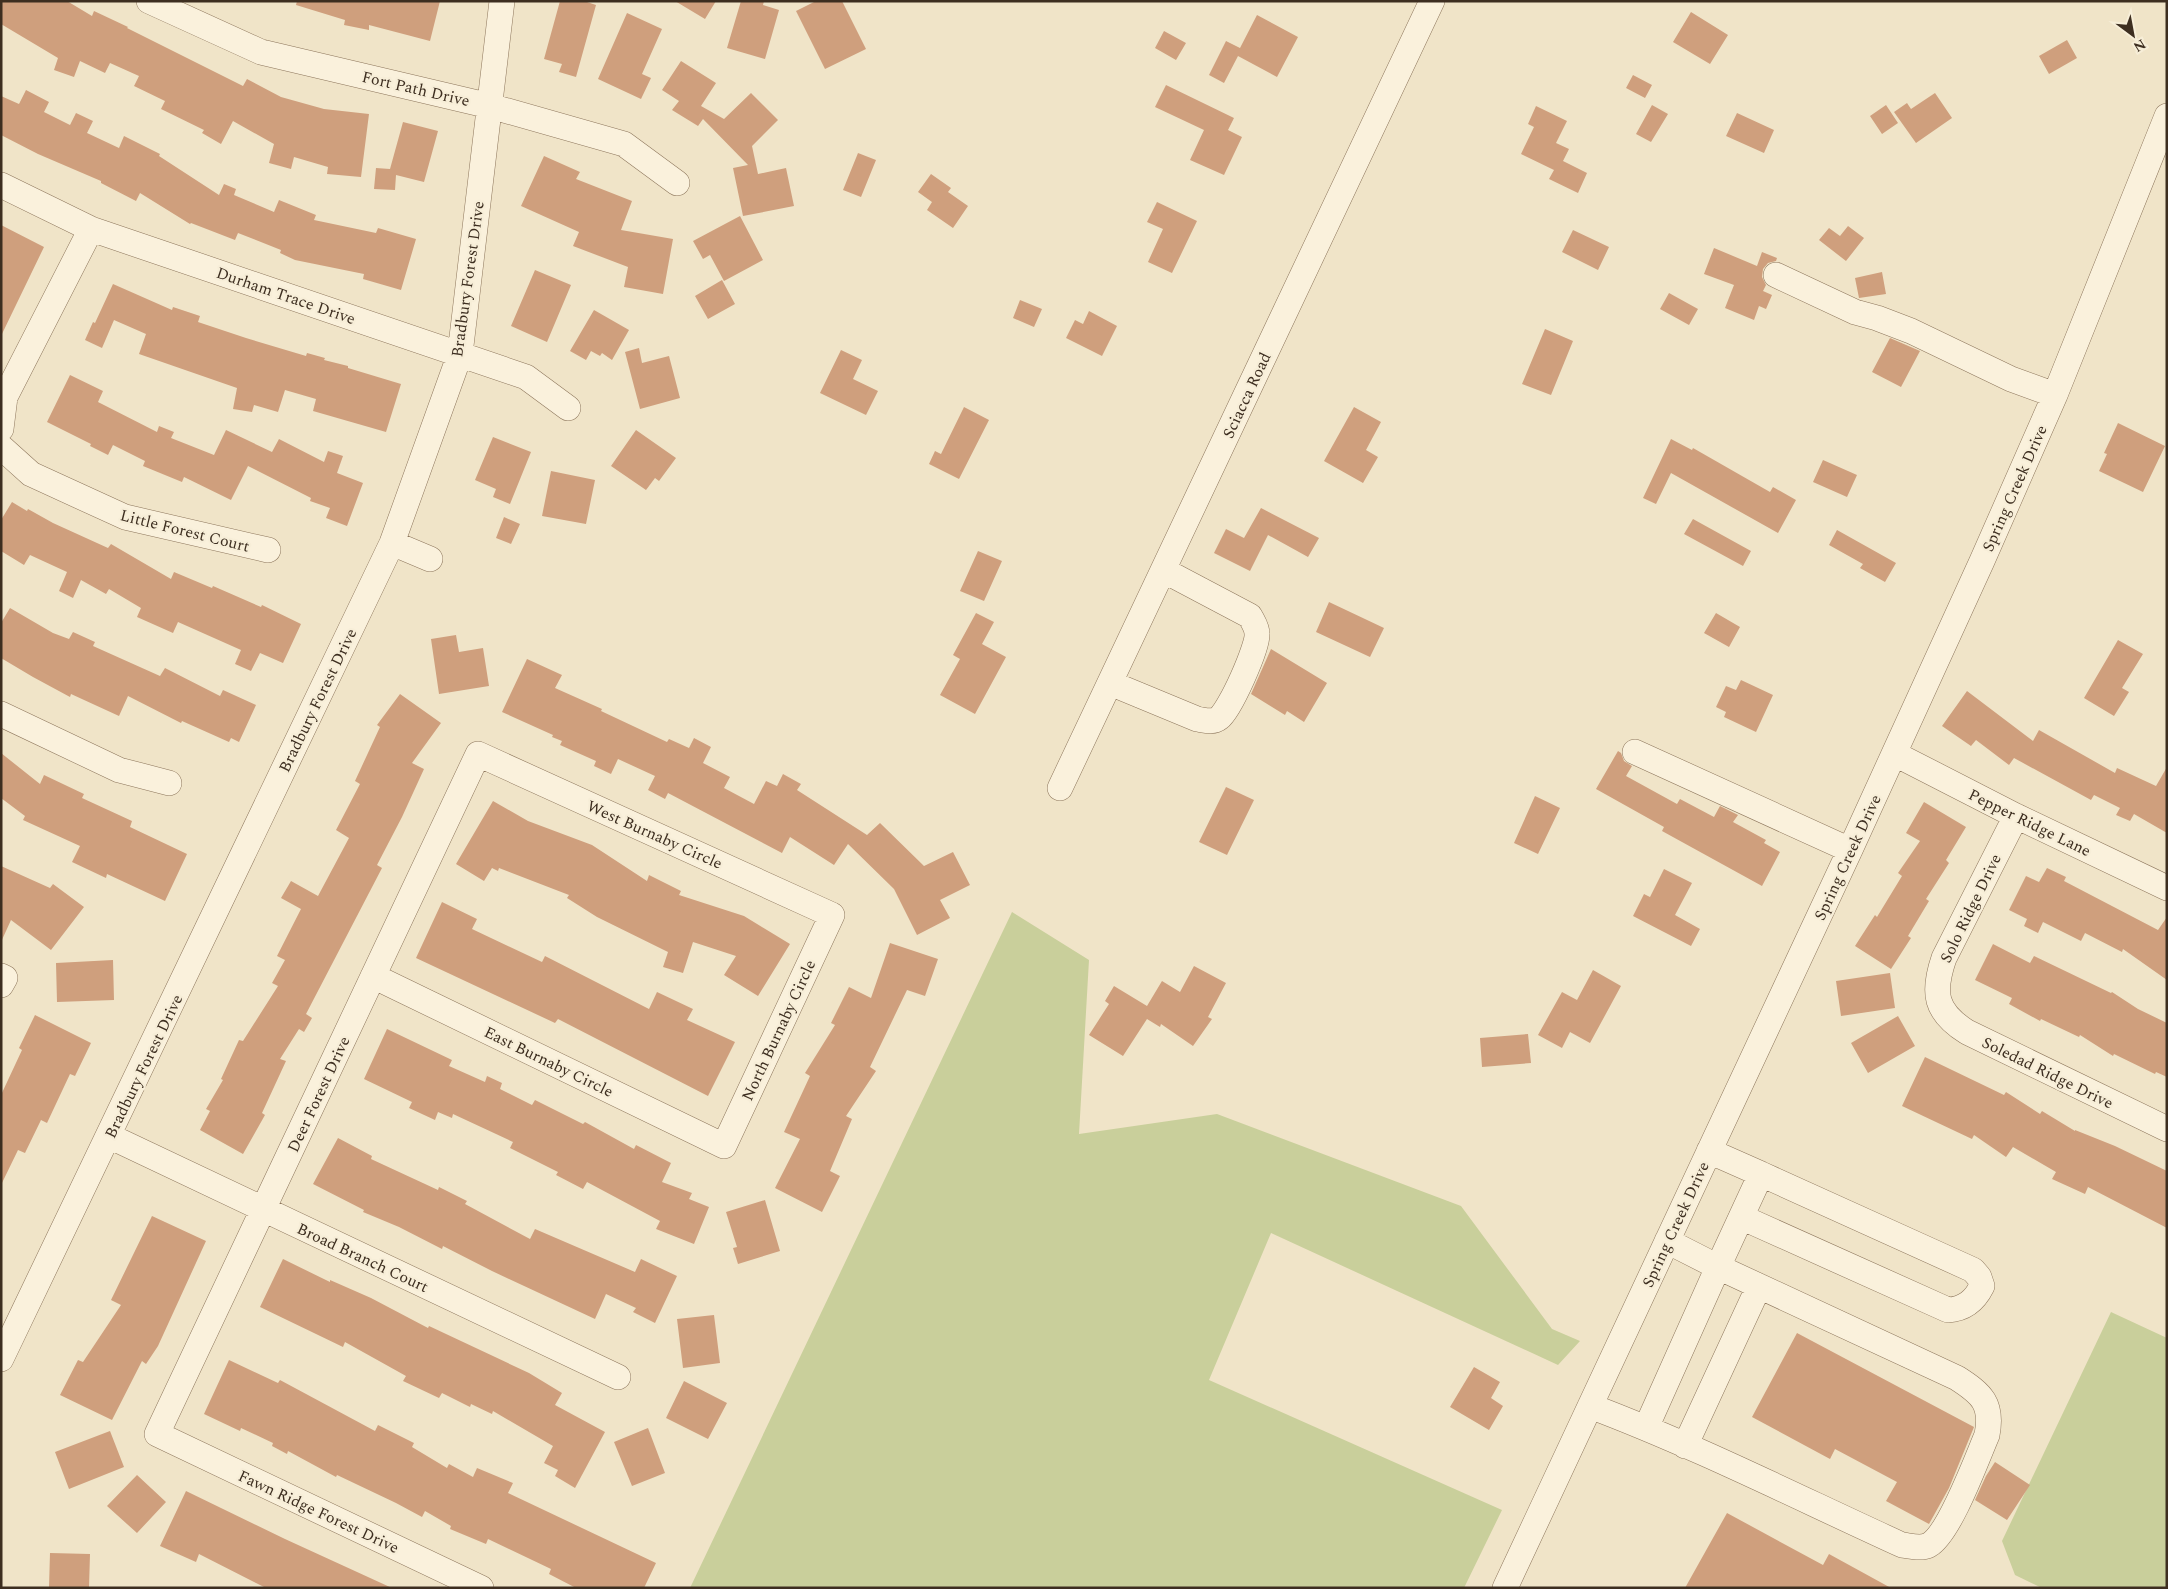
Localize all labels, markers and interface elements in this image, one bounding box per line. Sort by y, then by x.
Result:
north arrow [2108,10,2158,60]
text: N [2129,34,2150,58]
street label: Fort Path Drive [360,65,472,113]
street label: Bradbury Forest Drive [445,200,491,359]
street label: Durham Trace Drive [213,261,359,331]
street label: Sciacca Road [1216,348,1277,442]
street label: Spring Creek Drive [1976,421,2054,556]
street label: Little Forest Court [118,503,252,559]
street label: Bradbury Forest Drive [273,624,363,776]
street label: Pepper Ridge Lane [1964,783,2095,863]
street label: Spring Creek Drive [1808,791,1888,924]
street label: West Burnaby Circle [583,794,726,876]
street label: Solo Ridge Drive [1934,850,2008,967]
street label: North Burnaby Circle [736,956,822,1105]
street label: Bradbury Forest Drive [99,990,189,1142]
street label: East Burnaby Circle [480,1020,617,1104]
street label: Soledad Ridge Drive [1978,1031,2117,1115]
street label: Deer Forest Drive [281,1032,356,1157]
street label: Spring Creek Drive [1636,1158,1716,1291]
street label: Broad Branch Court [293,1217,433,1299]
street label: Fawn Ridge Forest Drive [234,1464,403,1560]

